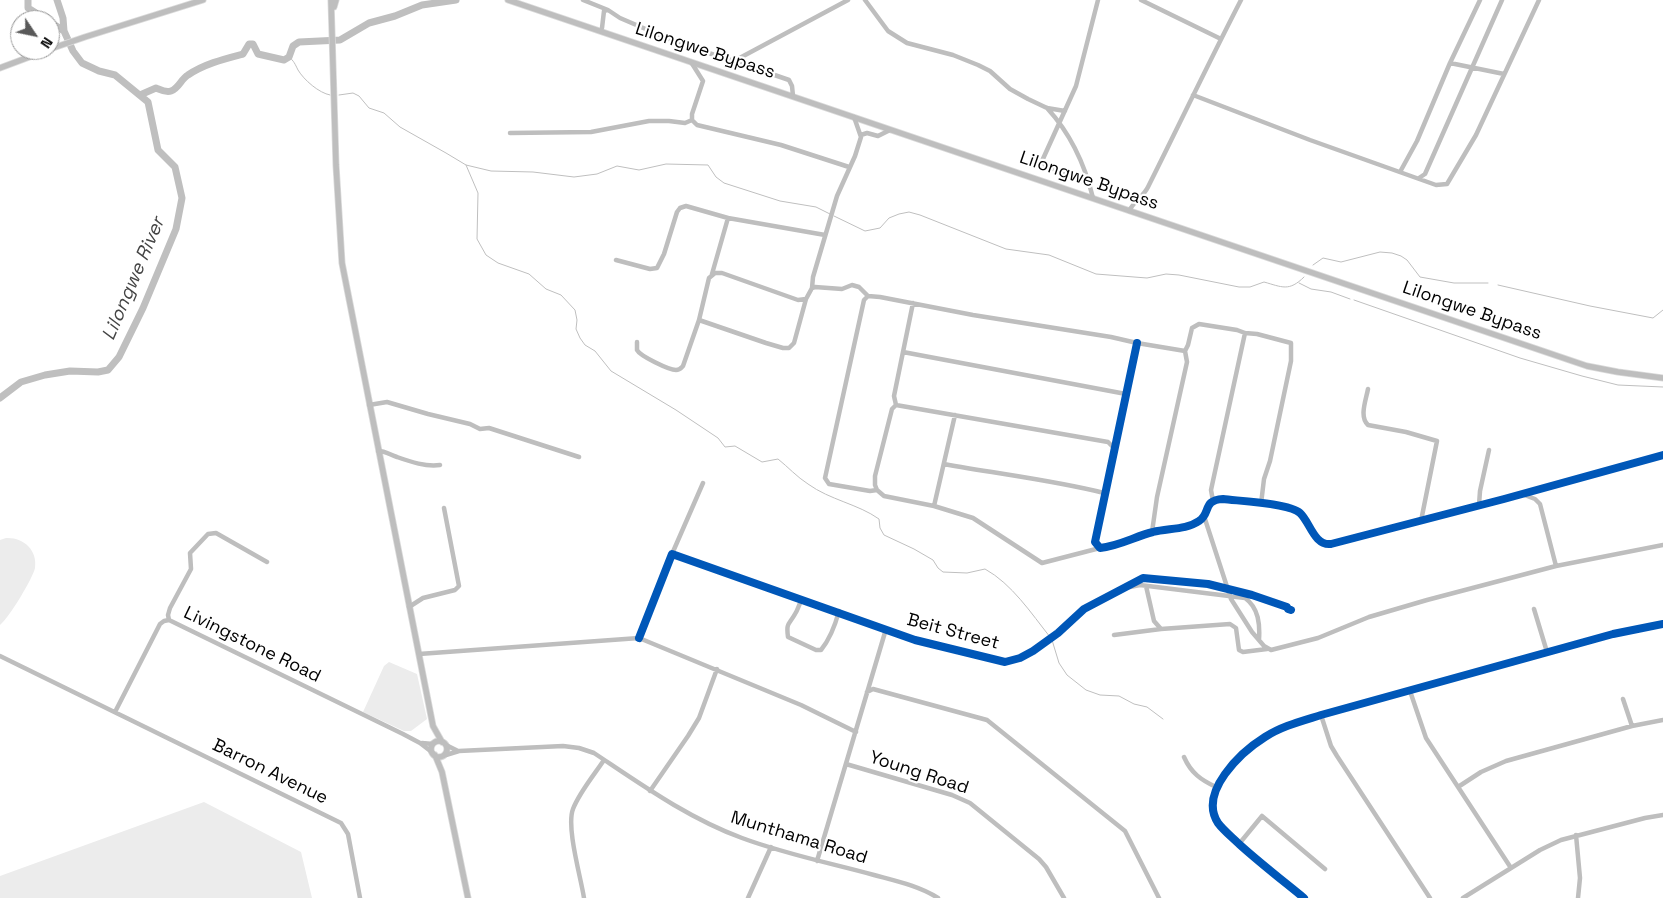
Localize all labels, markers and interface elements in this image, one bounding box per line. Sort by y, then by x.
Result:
north arrow [10,10,60,60]
street label: Lilongwe Bypass [632,18,778,84]
text: N [37,34,57,52]
street label: Lilongwe Bypass [1017,147,1161,215]
water label: Lilongwe River [98,214,170,344]
street label: Lilongwe Bypass [1400,277,1544,345]
street label: Livingstone Road [180,602,324,688]
street label: Beit Street [904,609,1002,655]
street label: Barron Avenue [209,735,331,809]
street label: Young Road [867,747,971,799]
street label: Munthama Road [728,807,870,869]

